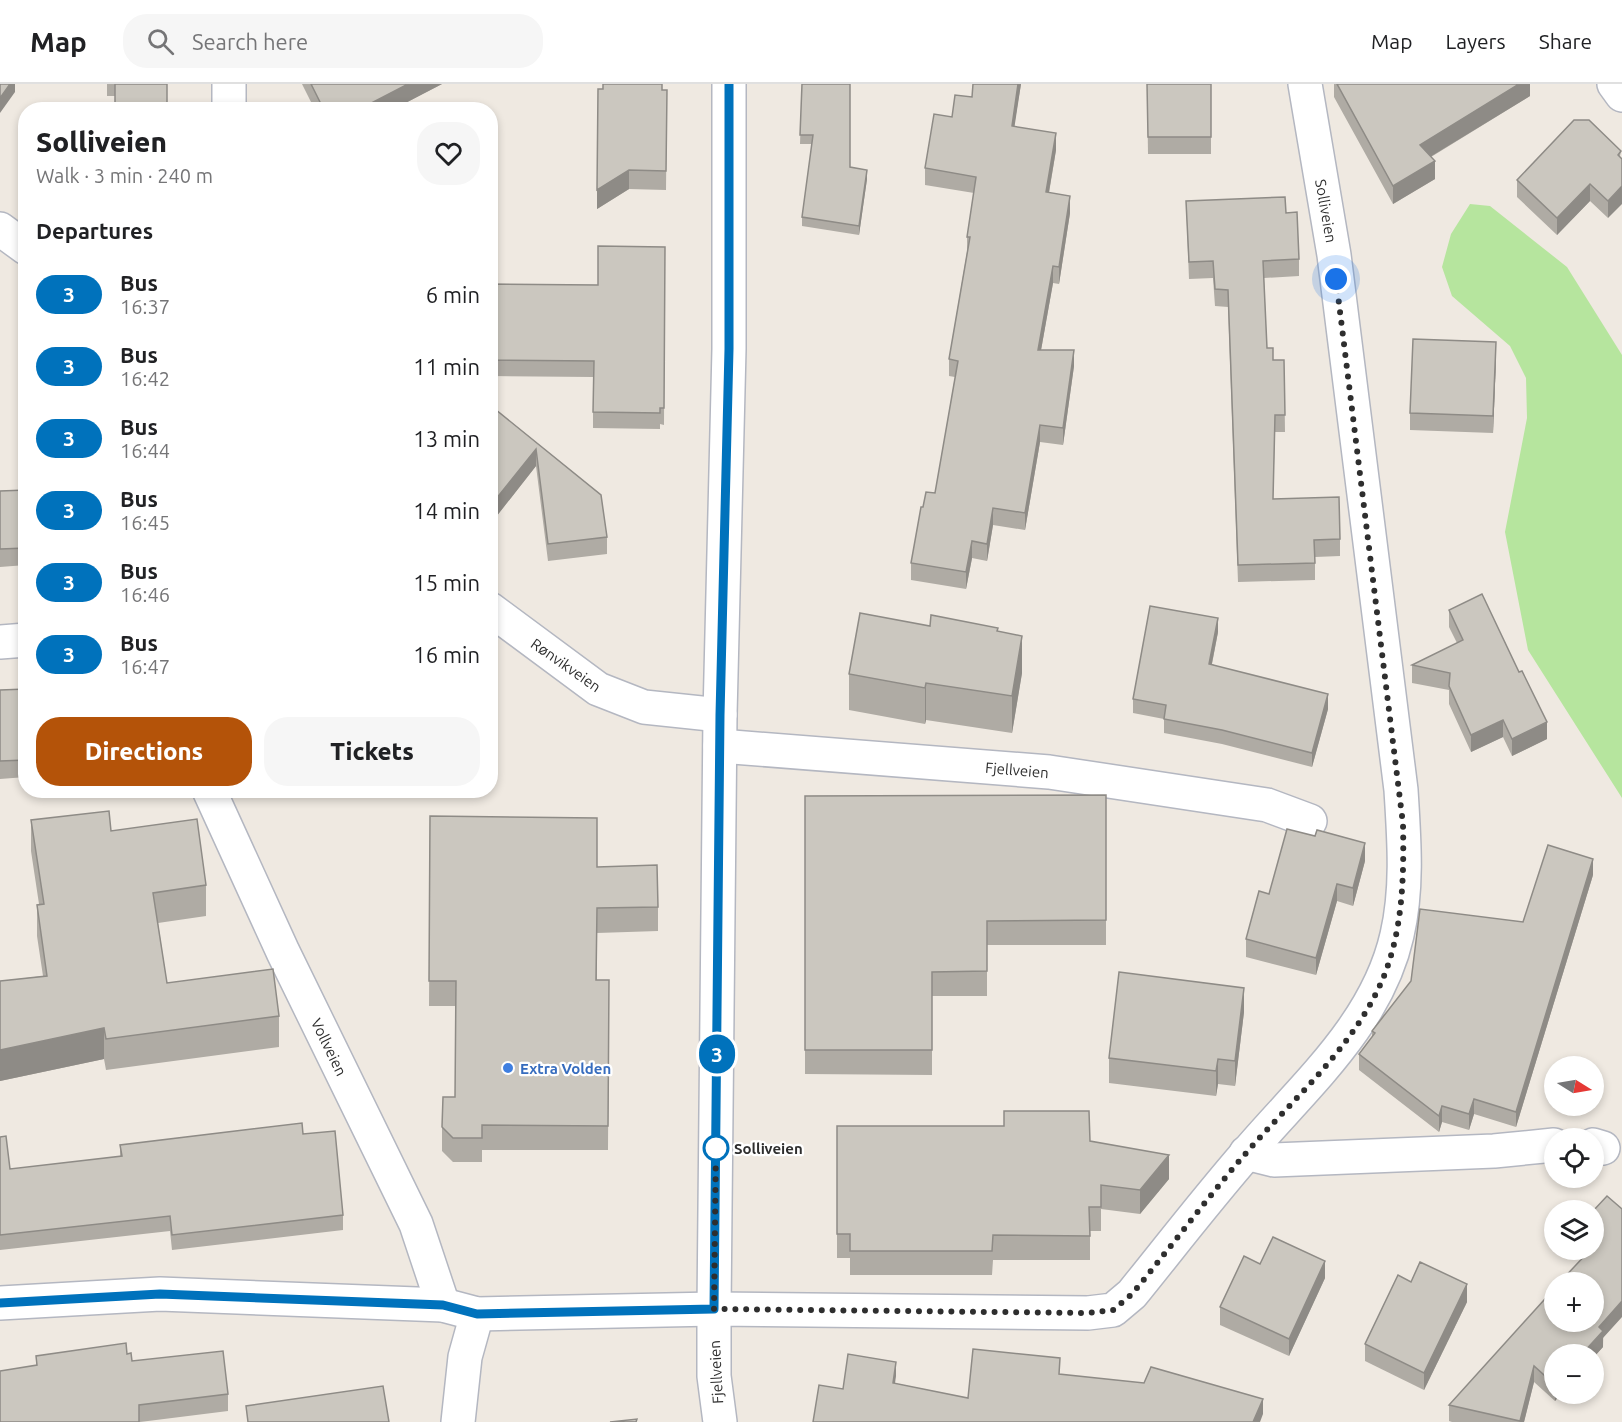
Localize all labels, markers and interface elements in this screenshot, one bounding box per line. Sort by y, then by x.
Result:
search box [123,14,543,68]
icon: search [144,25,177,58]
text: Map [30,26,87,57]
text: Search here [192,29,308,54]
text: Map [1371,29,1412,53]
text: Layers [1445,29,1506,53]
text: Share [1539,29,1592,53]
button: heart [417,122,480,185]
text: Solliveien [36,126,167,157]
text: Walk · 3 min · 240 m [36,164,213,187]
street label: Solliveien [1312,178,1340,244]
text: Departures [36,218,153,243]
your location [1321,264,1351,294]
text: Bus [120,270,158,295]
text: 3 [63,282,75,306]
text: 6 min [426,282,480,307]
text: 16:37 [120,295,170,318]
text: Bus [120,342,158,367]
text: 3 [63,354,75,378]
text: 11 min [413,354,480,379]
text: 16:42 [120,367,170,390]
text: Bus [120,414,158,439]
text: 3 [63,426,75,450]
text: 13 min [413,426,480,451]
text: 16:44 [120,439,170,462]
text: Bus [120,486,158,511]
text: 3 [63,498,75,522]
text: 14 min [413,498,480,523]
text: 16:45 [120,511,170,534]
text: Bus [120,558,158,583]
text: 3 [63,570,75,594]
text: 15 min [413,570,480,595]
text: 16:46 [120,583,170,606]
text: Bus [120,630,158,655]
street label: Rønvikveien [528,635,604,695]
text: 3 [63,642,75,666]
text: 16 min [413,642,480,667]
text: 16:47 [120,655,170,678]
button: Directions [36,717,252,786]
button: Tickets [264,717,480,786]
street label: Fjellveien [985,759,1049,781]
street label: Vollveien [308,1016,350,1078]
line badge: 3 [698,1034,736,1074]
text: 3 [711,1042,723,1066]
north arrow [1544,1056,1604,1116]
map controls [1544,1056,1604,1404]
place label: Extra Volden [520,1060,611,1077]
marker: Extra Volden [501,1061,515,1075]
button: locate [1544,1128,1604,1188]
marker: Solliveien [703,1135,729,1161]
place label: Solliveien [734,1140,803,1157]
button: layers [1544,1200,1604,1260]
button: + [1544,1272,1604,1332]
street label: Fjellveien [706,1340,726,1404]
button: − [1544,1344,1604,1404]

